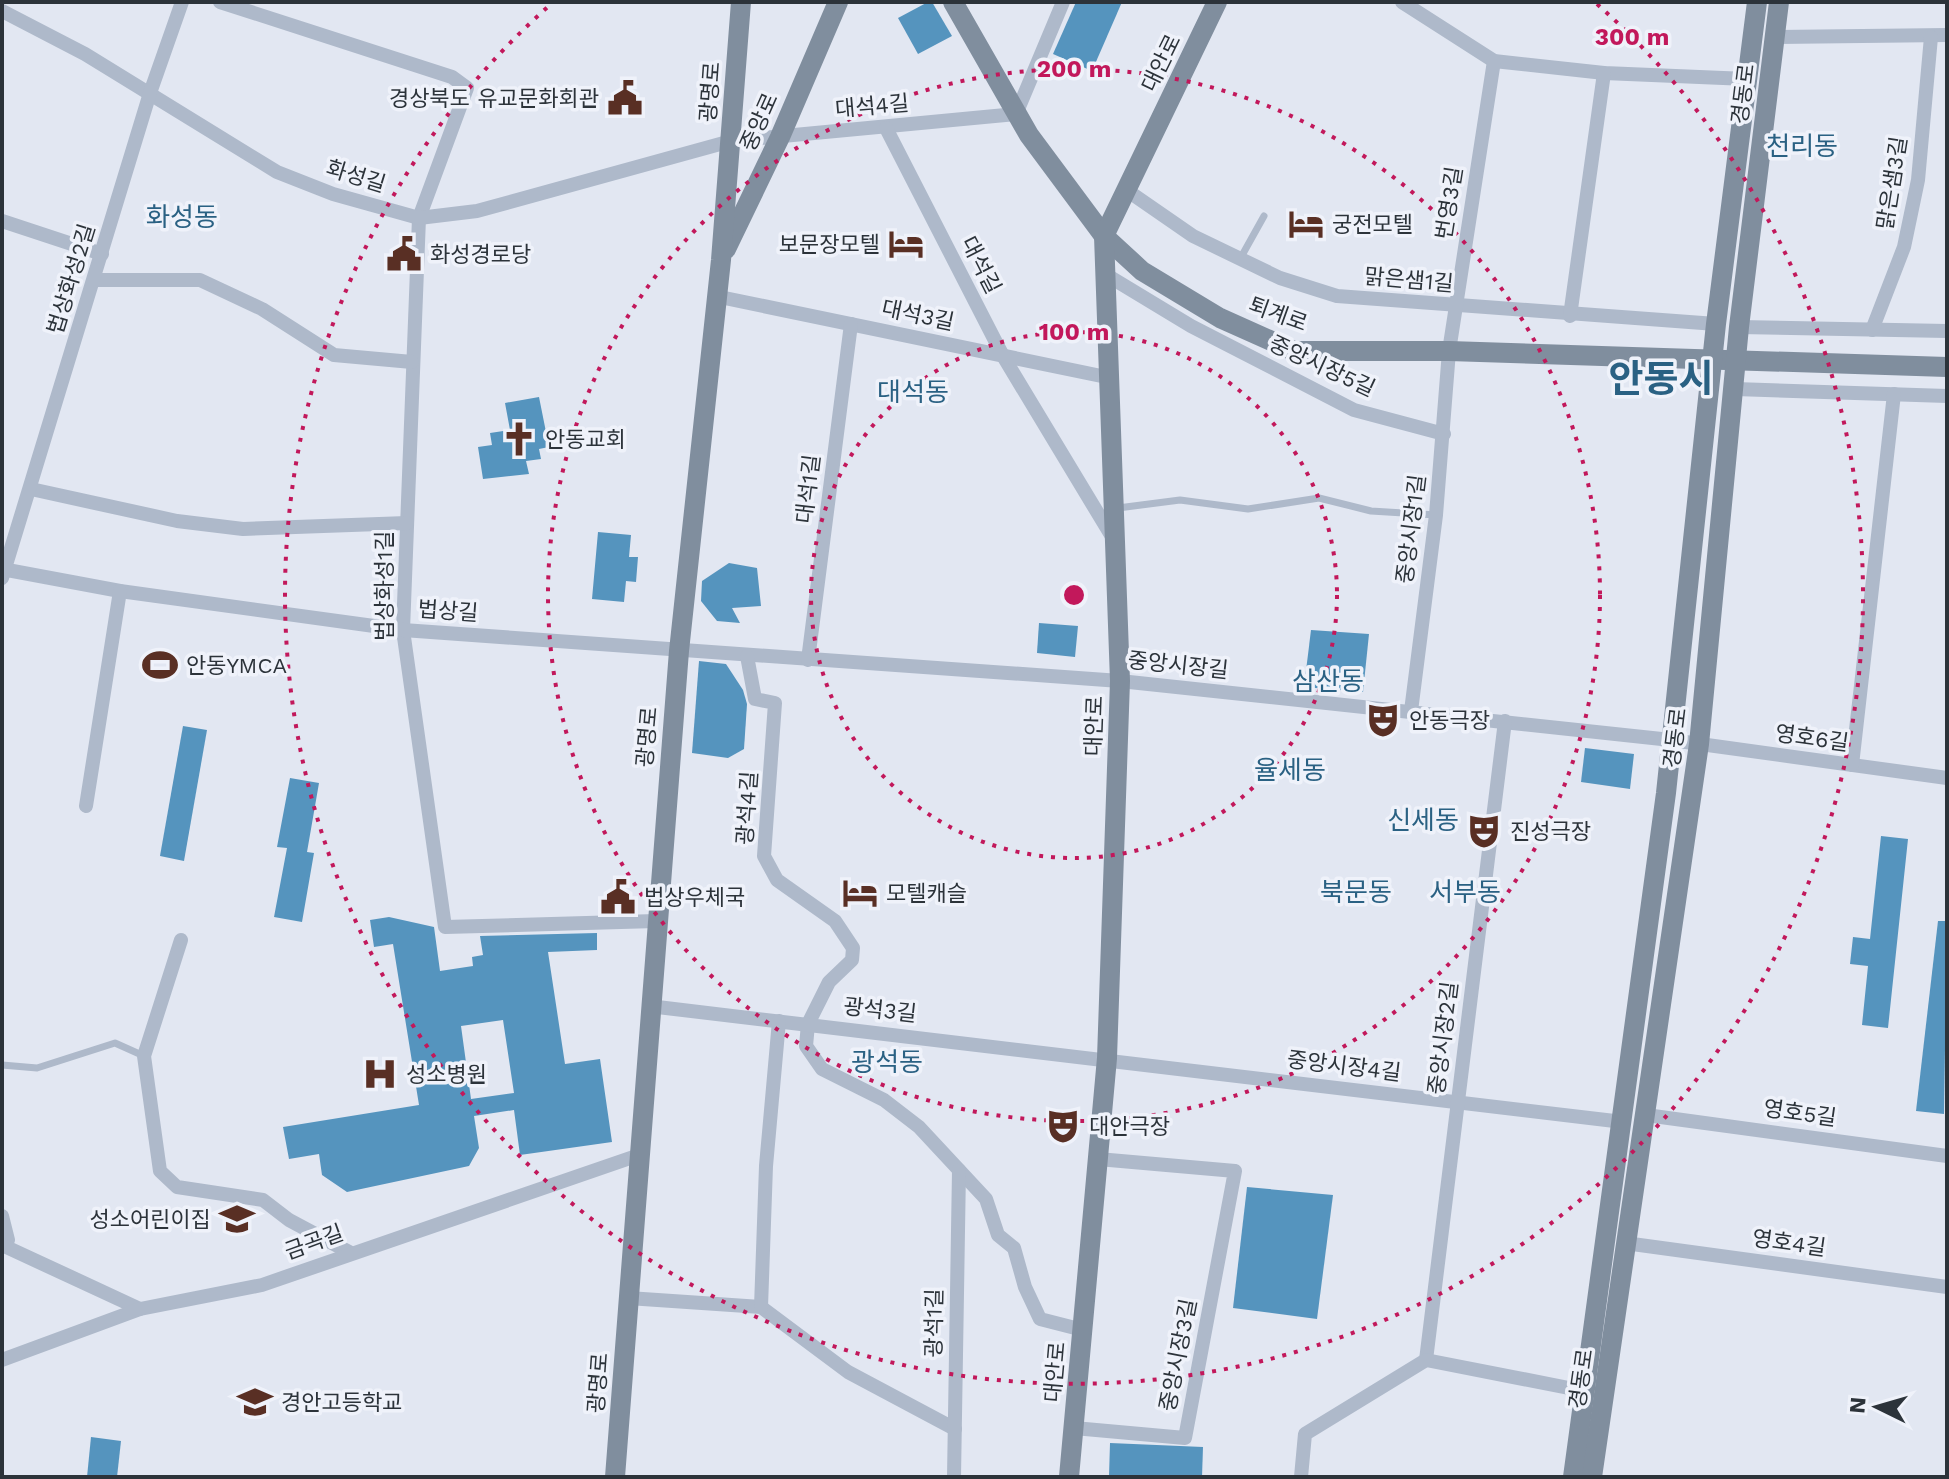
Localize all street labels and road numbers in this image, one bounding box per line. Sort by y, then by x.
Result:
street label: 대안로 [1136,30,1186,96]
street label: 광명로 [695,61,725,123]
street label: 경동로 [1727,62,1759,126]
street label: 중앙로 [735,89,783,155]
street label: 대석4길 [834,90,910,122]
street label: 맑은샘3길 [1872,135,1912,231]
street label: 화성길 [323,155,389,197]
street label: 번영3길 [1431,165,1467,241]
street label: 법상화성2길 [42,221,100,337]
street label: 대석길 [956,232,1006,298]
street label: 맑은샘1길 [1363,264,1455,296]
street label: 퇴계로 [1245,292,1311,336]
street label: 대석3길 [879,295,957,335]
street label: 중앙시장5길 [1265,331,1379,401]
street label: 대석1길 [791,453,825,525]
street label: 중앙시장1길 [1392,473,1430,585]
street label: 법상화성1길 [372,531,397,641]
street label: 법상길 [417,596,479,626]
street label: 중앙시장길 [1126,647,1230,683]
street label: 대안로 [1080,695,1108,757]
street label: 광명로 [632,706,662,768]
street label: 경동로 [1659,706,1691,770]
street label: 영호6길 [1774,720,1850,756]
street label: 광석4길 [732,770,762,846]
street label: 중앙시장2길 [1424,980,1462,1096]
street label: 광석3길 [842,994,918,1026]
street label: 중앙시장4길 [1286,1047,1402,1085]
street label: 영호5길 [1762,1096,1838,1130]
street label: 금곡길 [281,1220,347,1264]
street label: 영호4길 [1751,1225,1827,1261]
street label: 광석1길 [921,1288,947,1358]
street label: 중앙시장3길 [1155,1297,1201,1413]
street label: 대안로 [1040,1341,1070,1403]
street label: 경동로 [1564,1347,1598,1411]
street label: 광명로 [583,1352,613,1414]

